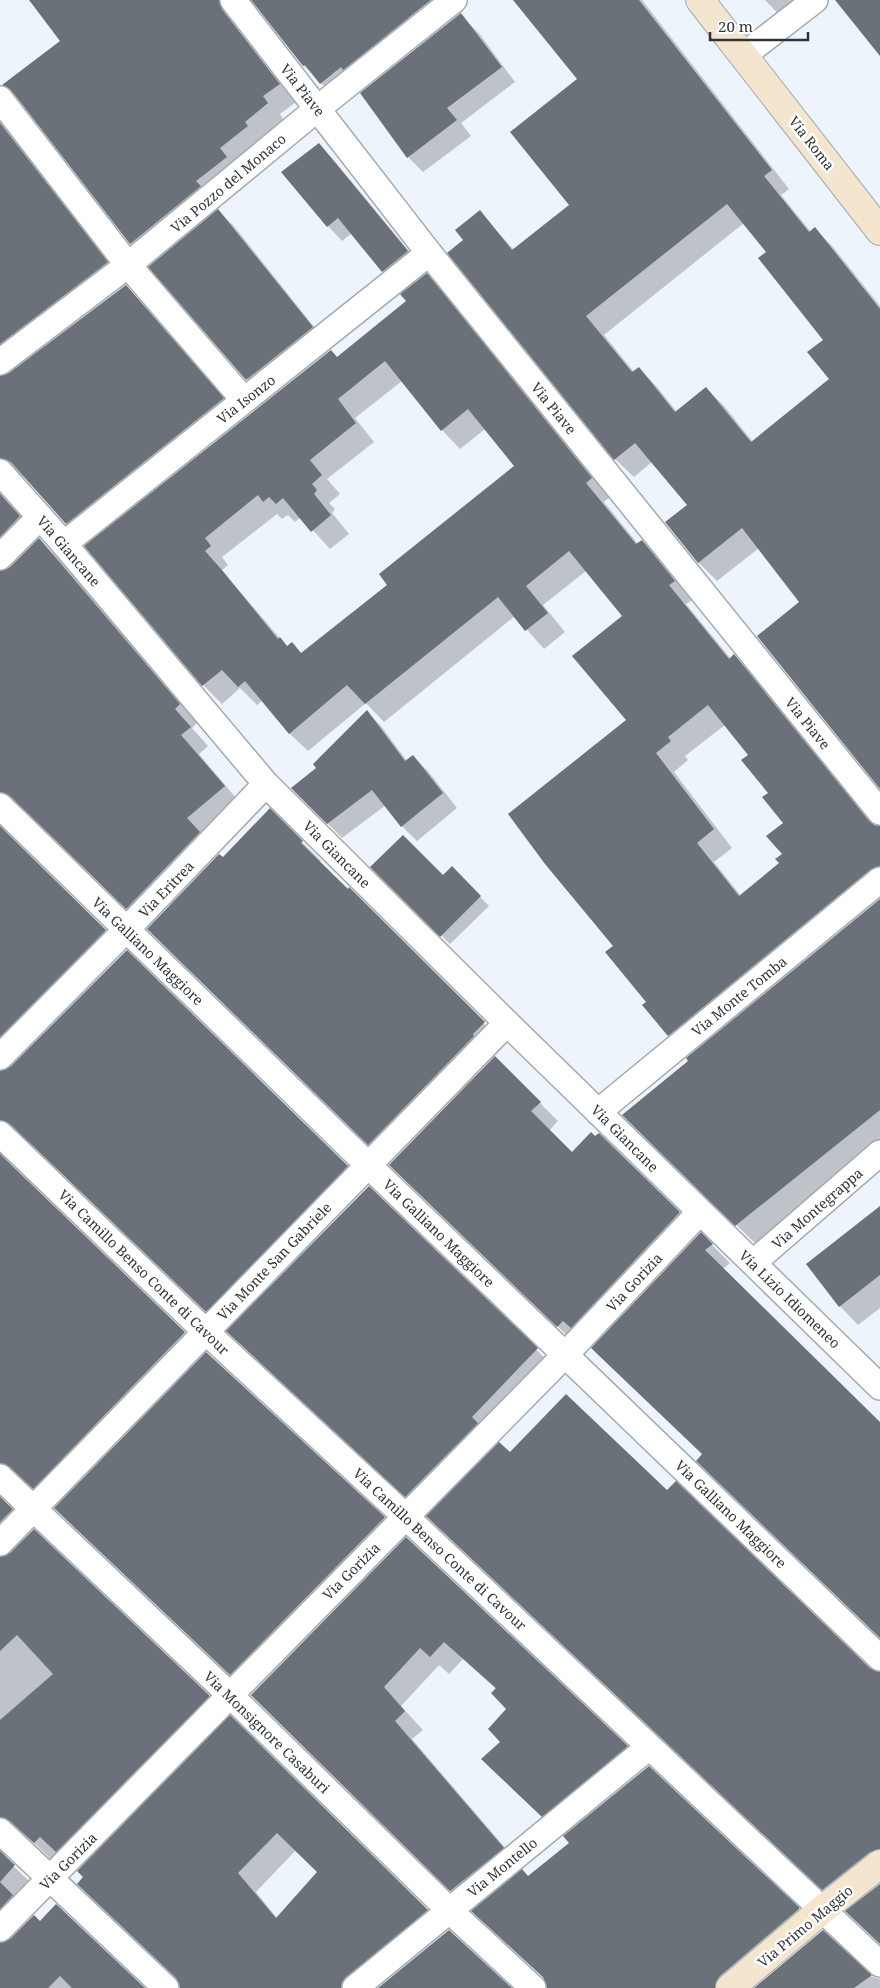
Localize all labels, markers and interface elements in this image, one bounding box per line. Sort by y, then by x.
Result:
scale bar [710,10,808,42]
text: 20 m [718,16,753,36]
street label: Via Piave [276,60,330,120]
street label: Via Roma [785,112,839,174]
street label: Via Pozzo del Monaco [166,129,290,237]
street label: Via Isonzo [213,370,279,428]
street label: Via Piave [527,378,581,438]
street label: Via Giancane [33,512,105,590]
street label: Via Piave [781,693,835,753]
street label: Via Giancane [299,816,375,892]
street label: Via Eritrea [134,856,198,922]
street label: Via Galliano Maggiore [88,893,208,1009]
street label: Via Monte Tomba [687,952,791,1040]
street label: Via Giancane [587,1100,663,1176]
street label: Via Montegrappa [767,1163,867,1253]
street label: Via Galliano Maggiore [379,1175,499,1291]
street label: Via Camillo Benso Conte di Cavour [55,1185,234,1359]
street label: Via Monte San Gabriele [213,1198,335,1324]
street label: Via Lizio Idiomeneo [735,1246,845,1352]
street label: Via Gorizia [602,1248,666,1316]
street label: Via Galliano Maggiore [671,1456,791,1572]
street label: Via Camillo Benso Conte di Cavour [349,1463,531,1635]
street label: Via Gorizia [318,1538,384,1604]
street label: Via Monsignore Casaburi [200,1667,334,1798]
street label: Via Gorizia [35,1828,101,1894]
street label: Via Montello [463,1833,541,1901]
street label: Via Primo Maggio [753,1881,857,1971]

